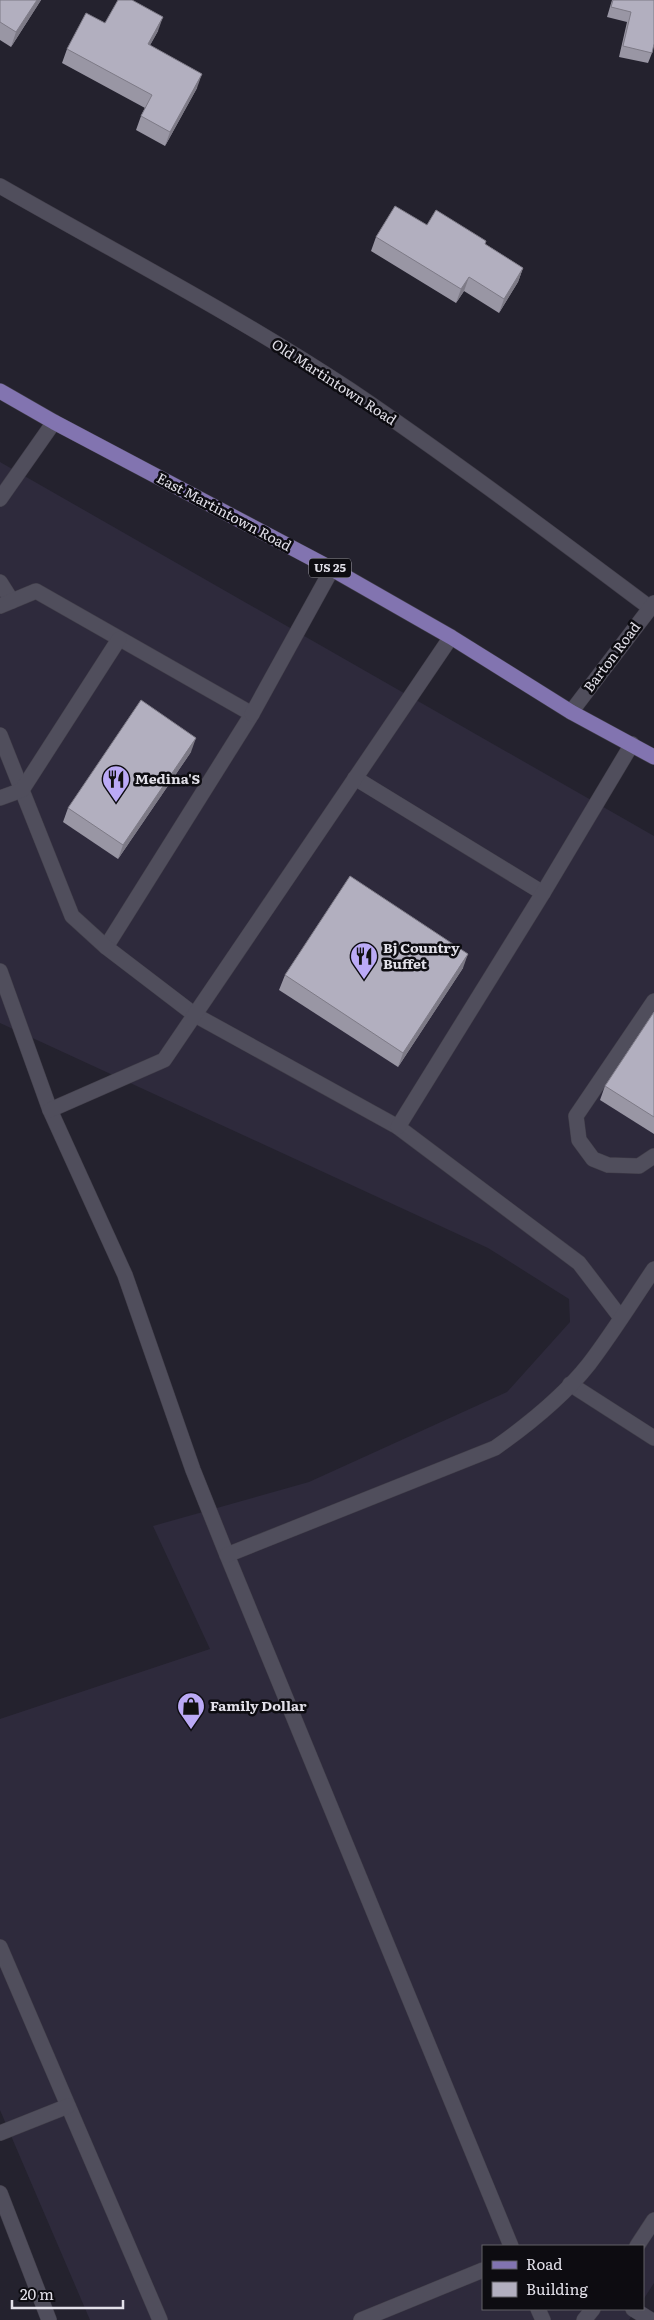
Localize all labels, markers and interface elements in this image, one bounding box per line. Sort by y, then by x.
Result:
street label: Old Martintown Road [268,333,401,429]
street label: East Martintown Road [154,467,296,555]
road number: US 25 [309,558,351,578]
street label: Barton Road [578,617,644,696]
restaurant icon: Medina'S [101,764,131,803]
place label: Medina'S [135,768,201,788]
place label: Bj Country Buffet [383,937,460,973]
restaurant icon: Bj Country Buffet [349,941,379,980]
shop icon: Family Dollar [176,1691,206,1730]
place label: Family Dollar [210,1695,307,1715]
legend [482,2245,644,2310]
text: Road [526,2252,562,2275]
text: Building [526,2277,588,2300]
scale bar [12,2278,124,2310]
text: 20 m [20,2282,54,2305]

